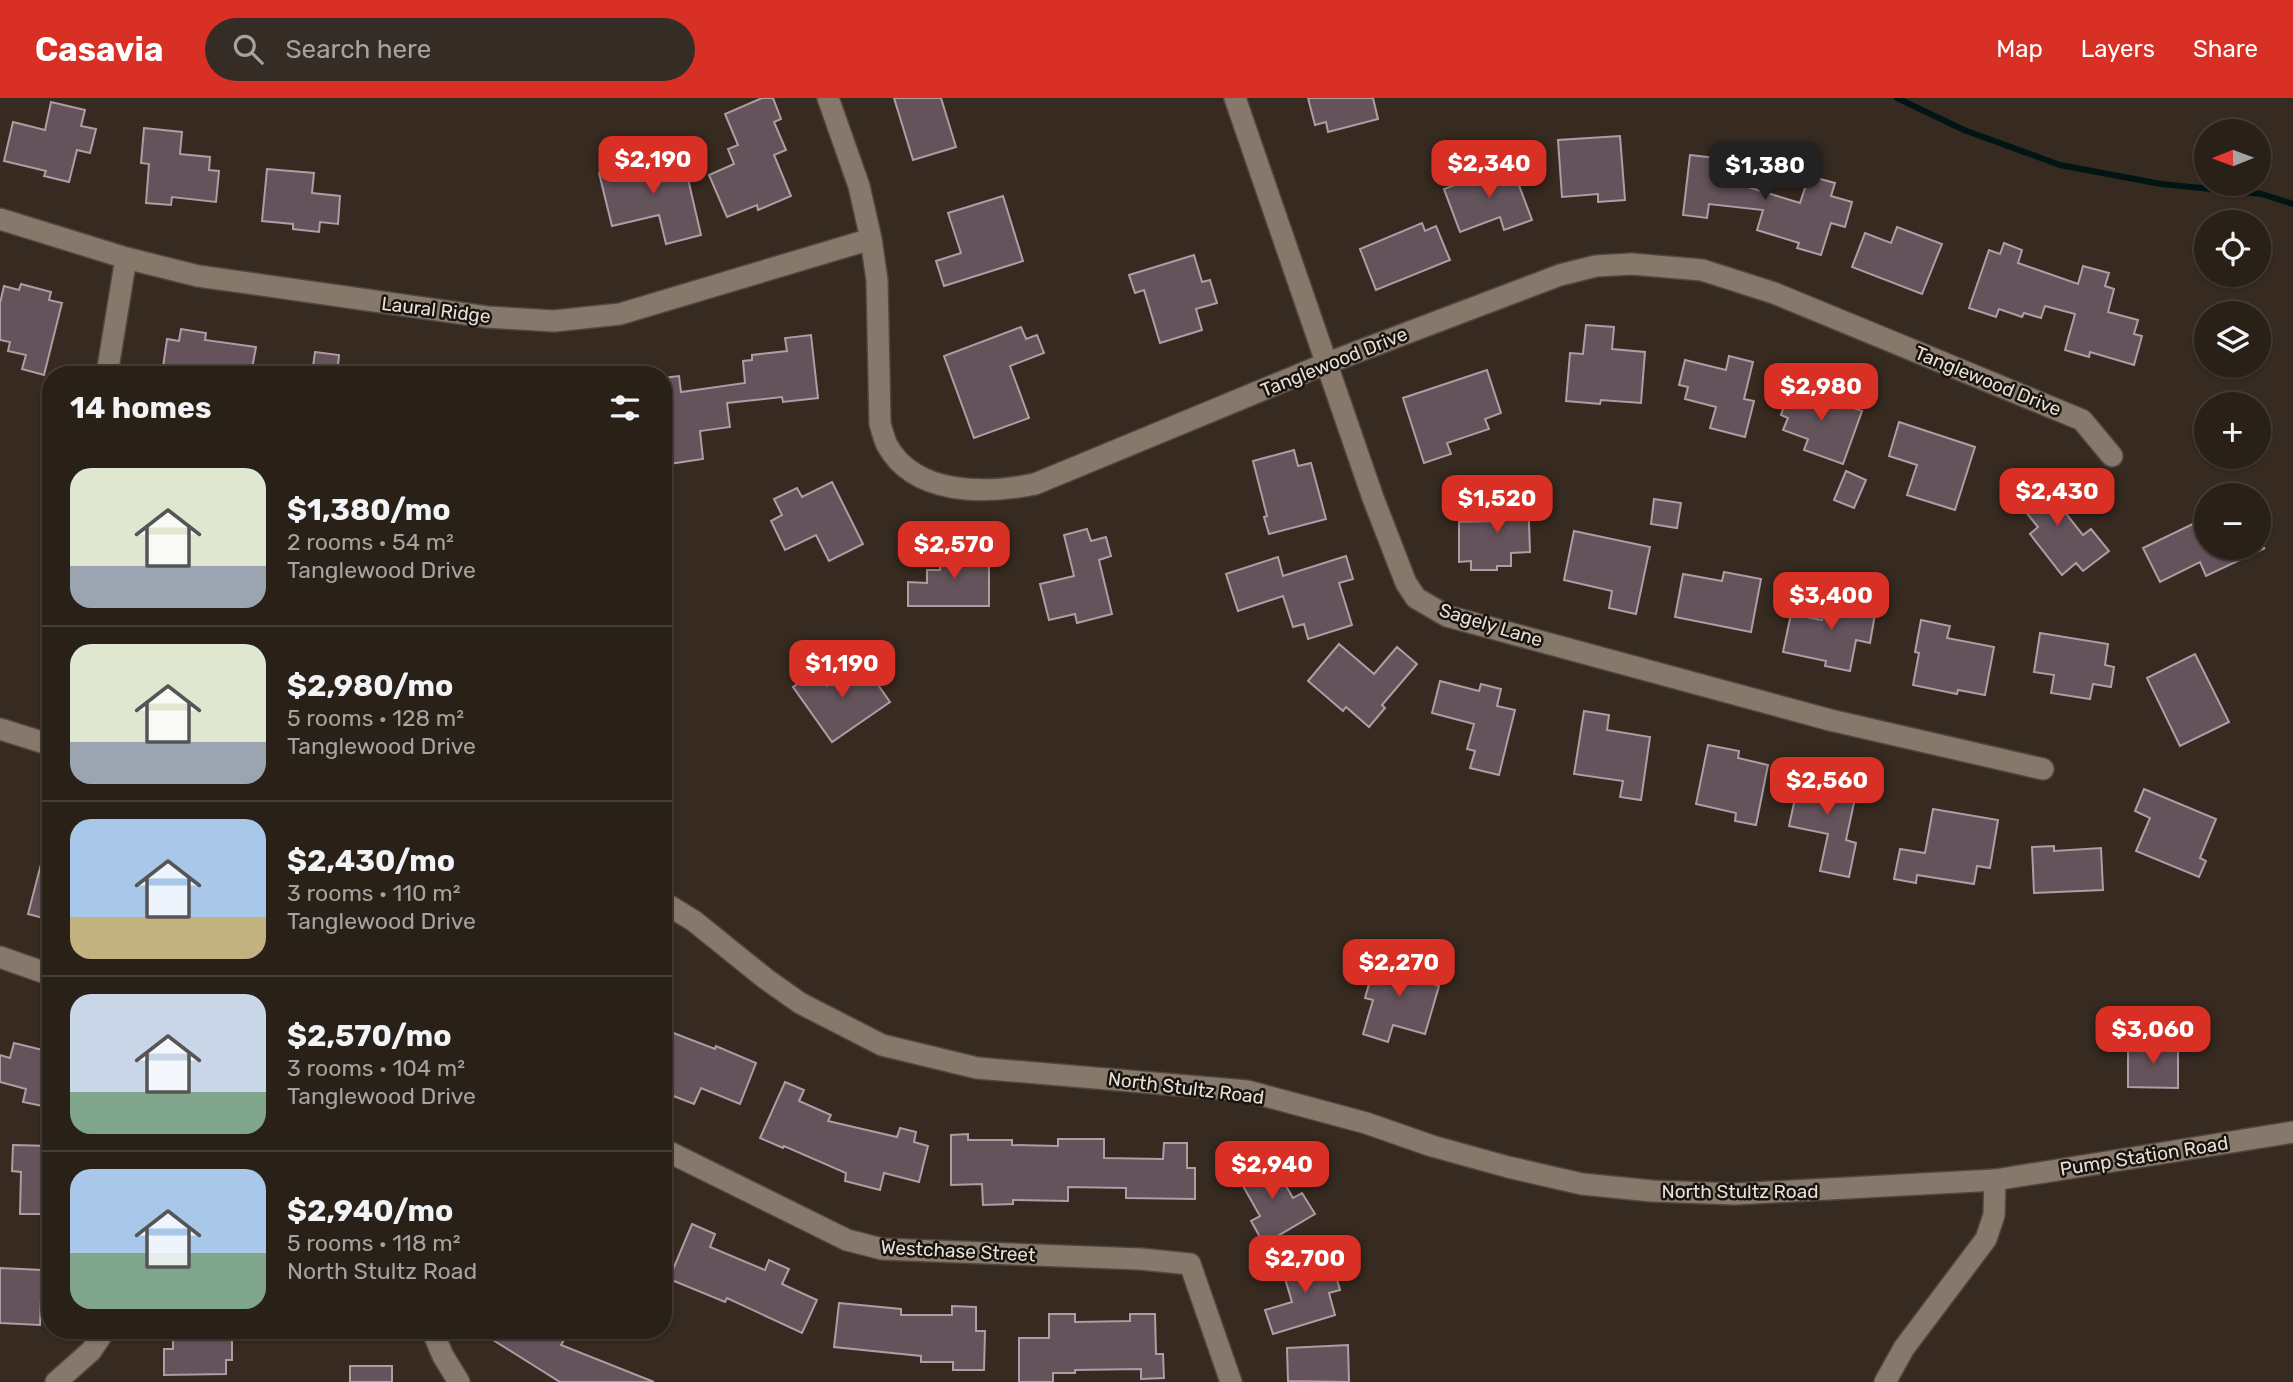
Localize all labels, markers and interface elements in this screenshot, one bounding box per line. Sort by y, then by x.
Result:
search box [205,18,695,81]
text: Casavia [35,30,163,69]
icon: search [229,30,267,68]
text: Search here [285,34,431,65]
text: Map [1996,35,2043,63]
text: Layers [2081,35,2155,63]
text: Share [2193,35,2258,63]
north arrow [2194,119,2272,196]
map controls [2194,119,2271,560]
pin: $2,190 [596,136,710,196]
pin: $2,340 [1432,140,1546,200]
pin: $1,380 [1708,142,1822,202]
text: $2,190 [614,145,692,173]
text: $2,340 [1447,149,1531,177]
text: $1,380 [1725,151,1805,179]
button: locate [2194,210,2271,287]
street label: Laural Ridge [380,292,492,328]
button: layers [2194,301,2271,378]
street label: Tanglewood Drive [1257,322,1411,402]
street label: Tanglewood Drive [1911,341,2065,421]
pin: $2,980 [1764,364,1878,423]
text: $2,980 [1780,372,1862,400]
icon: filters [606,389,644,427]
text: 14 homes [70,390,212,426]
button: + [2194,392,2271,469]
pin: $2,430 [2000,468,2114,528]
pin: $1,520 [1440,476,1554,535]
text: $2,430 [2015,477,2099,505]
button: − [2194,483,2271,560]
text: $1,520 [1458,484,1536,512]
text: $1,380/mo [287,492,451,528]
icon: home [126,496,210,580]
pin: $2,570 [897,522,1011,581]
text: 2 rooms · 54 m² [287,528,454,556]
text: $2,570 [914,530,994,558]
text: Tanglewood Drive [287,556,476,584]
pin: $3,400 [1774,573,1888,632]
text: $3,400 [1789,581,1873,609]
street label: Sagely Lane [1437,598,1545,652]
pin: $1,190 [785,640,899,700]
text: $1,190 [805,649,879,677]
text: $2,980/mo [287,668,453,704]
icon: home [126,672,210,756]
text: 5 rooms · 128 m² [287,704,464,732]
text: Tanglewood Drive [287,732,476,760]
pin: $2,560 [1770,758,1884,817]
text: $2,560 [1786,766,1868,794]
text: $2,430/mo [287,843,455,879]
icon: home [126,847,210,931]
text: 3 rooms · 110 m² [287,879,461,907]
text: Tanglewood Drive [287,907,476,935]
pin: $2,270 [1342,940,1456,999]
text: $2,270 [1359,948,1439,976]
pin: $3,060 [2096,1006,2210,1066]
text: $3,060 [2111,1015,2195,1043]
text: $2,570/mo [287,1018,452,1054]
icon: home [126,1022,210,1106]
text: 3 rooms · 104 m² [287,1054,465,1082]
street label: North Stultz Road [1107,1067,1265,1109]
text: Tanglewood Drive [287,1082,476,1110]
street label: Pump Station Road [2058,1131,2230,1181]
pin: $2,940 [1215,1142,1329,1201]
text: $2,940 [1231,1150,1313,1178]
street label: North Stultz Road [1661,1180,1819,1203]
text: $2,940/mo [287,1193,453,1229]
icon: home [126,1197,210,1281]
text: 5 rooms · 118 m² [287,1229,461,1257]
street label: Westchase Street [880,1235,1037,1267]
pin: $2,700 [1248,1236,1362,1295]
text: $2,700 [1265,1244,1345,1272]
text: North Stultz Road [287,1257,477,1285]

